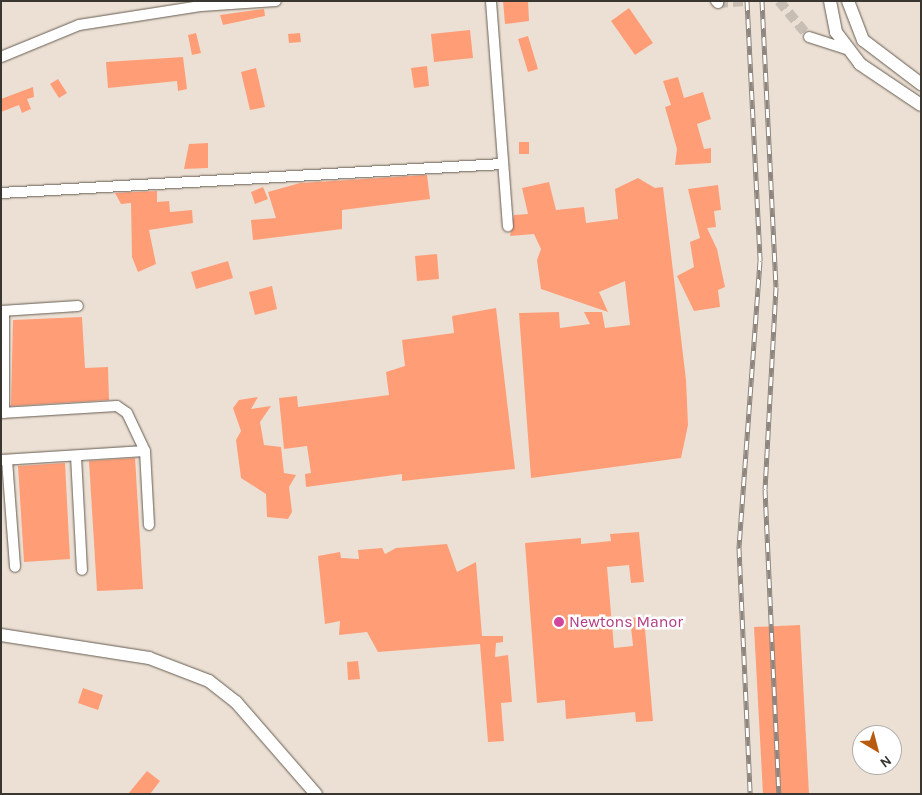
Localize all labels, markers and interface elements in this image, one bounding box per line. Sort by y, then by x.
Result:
place label: Newtons Manor [569,612,683,632]
marker: Newtons Manor [553,616,565,628]
north arrow [852,725,902,775]
text: N [877,752,895,771]

